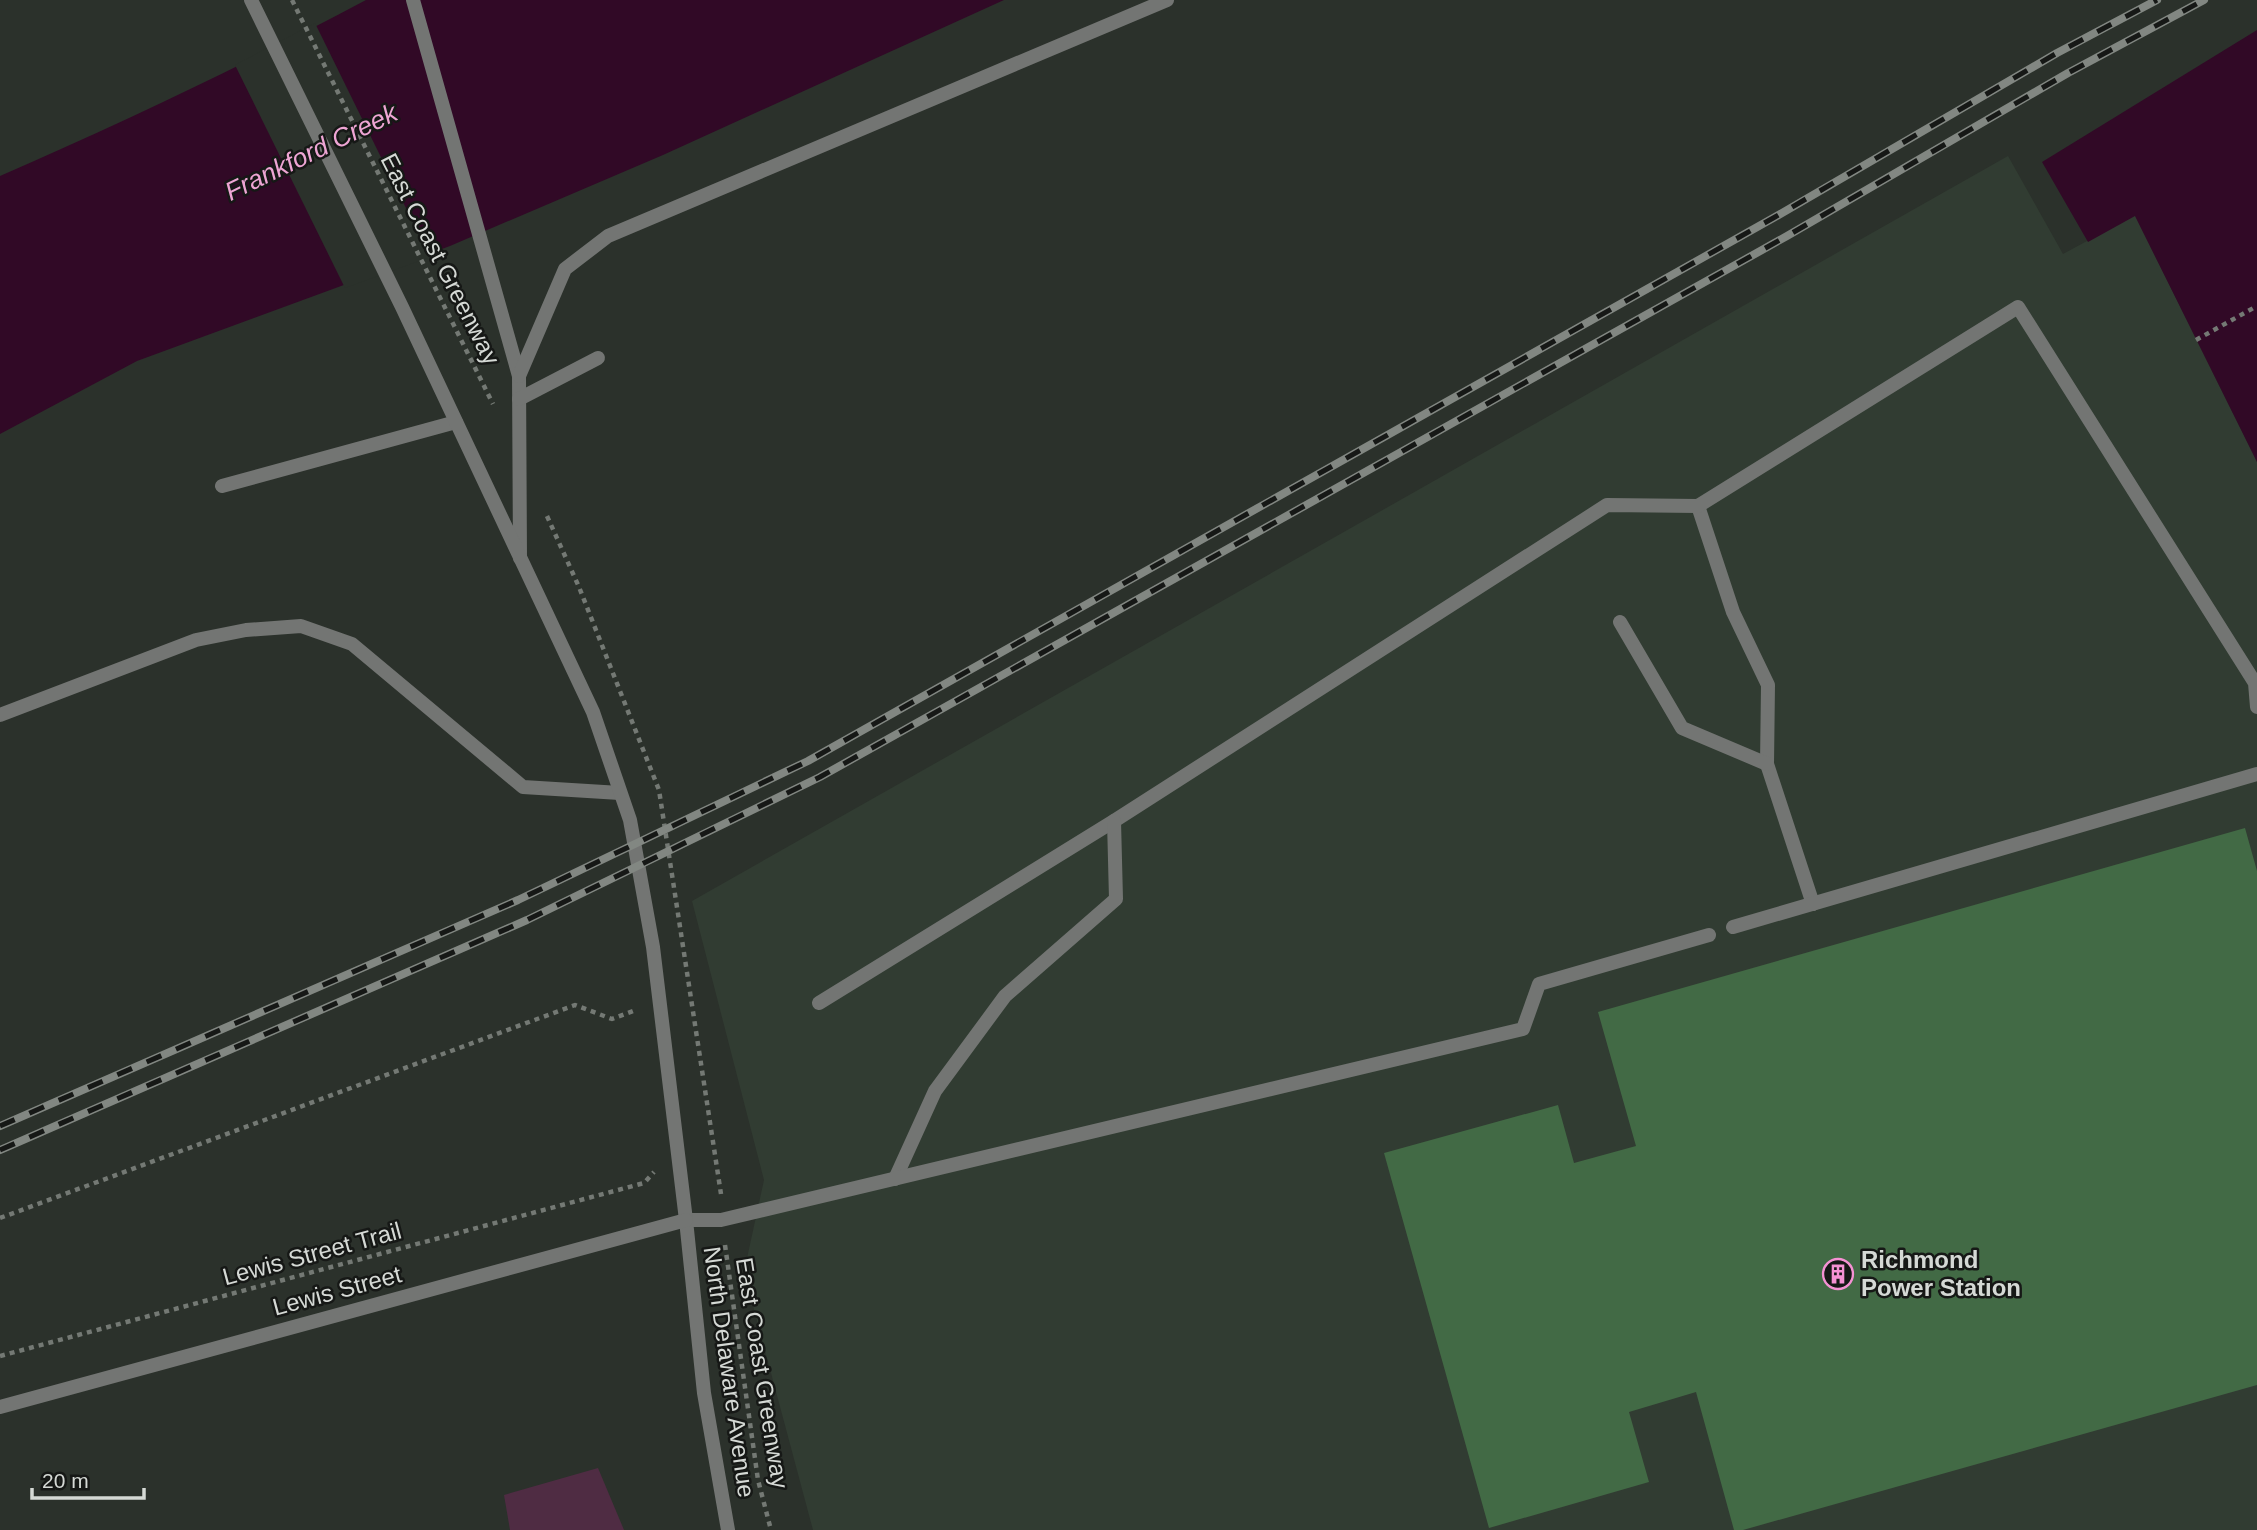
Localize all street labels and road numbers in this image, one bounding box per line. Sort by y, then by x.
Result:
street label: East Coast Greenway [375,149,505,369]
street label: Lewis Street Trail [219,1216,405,1292]
street label: North Delaware Avenue [699,1245,760,1499]
street label: East Coast Greenway [731,1256,794,1490]
street label: Lewis Street [269,1260,405,1322]

